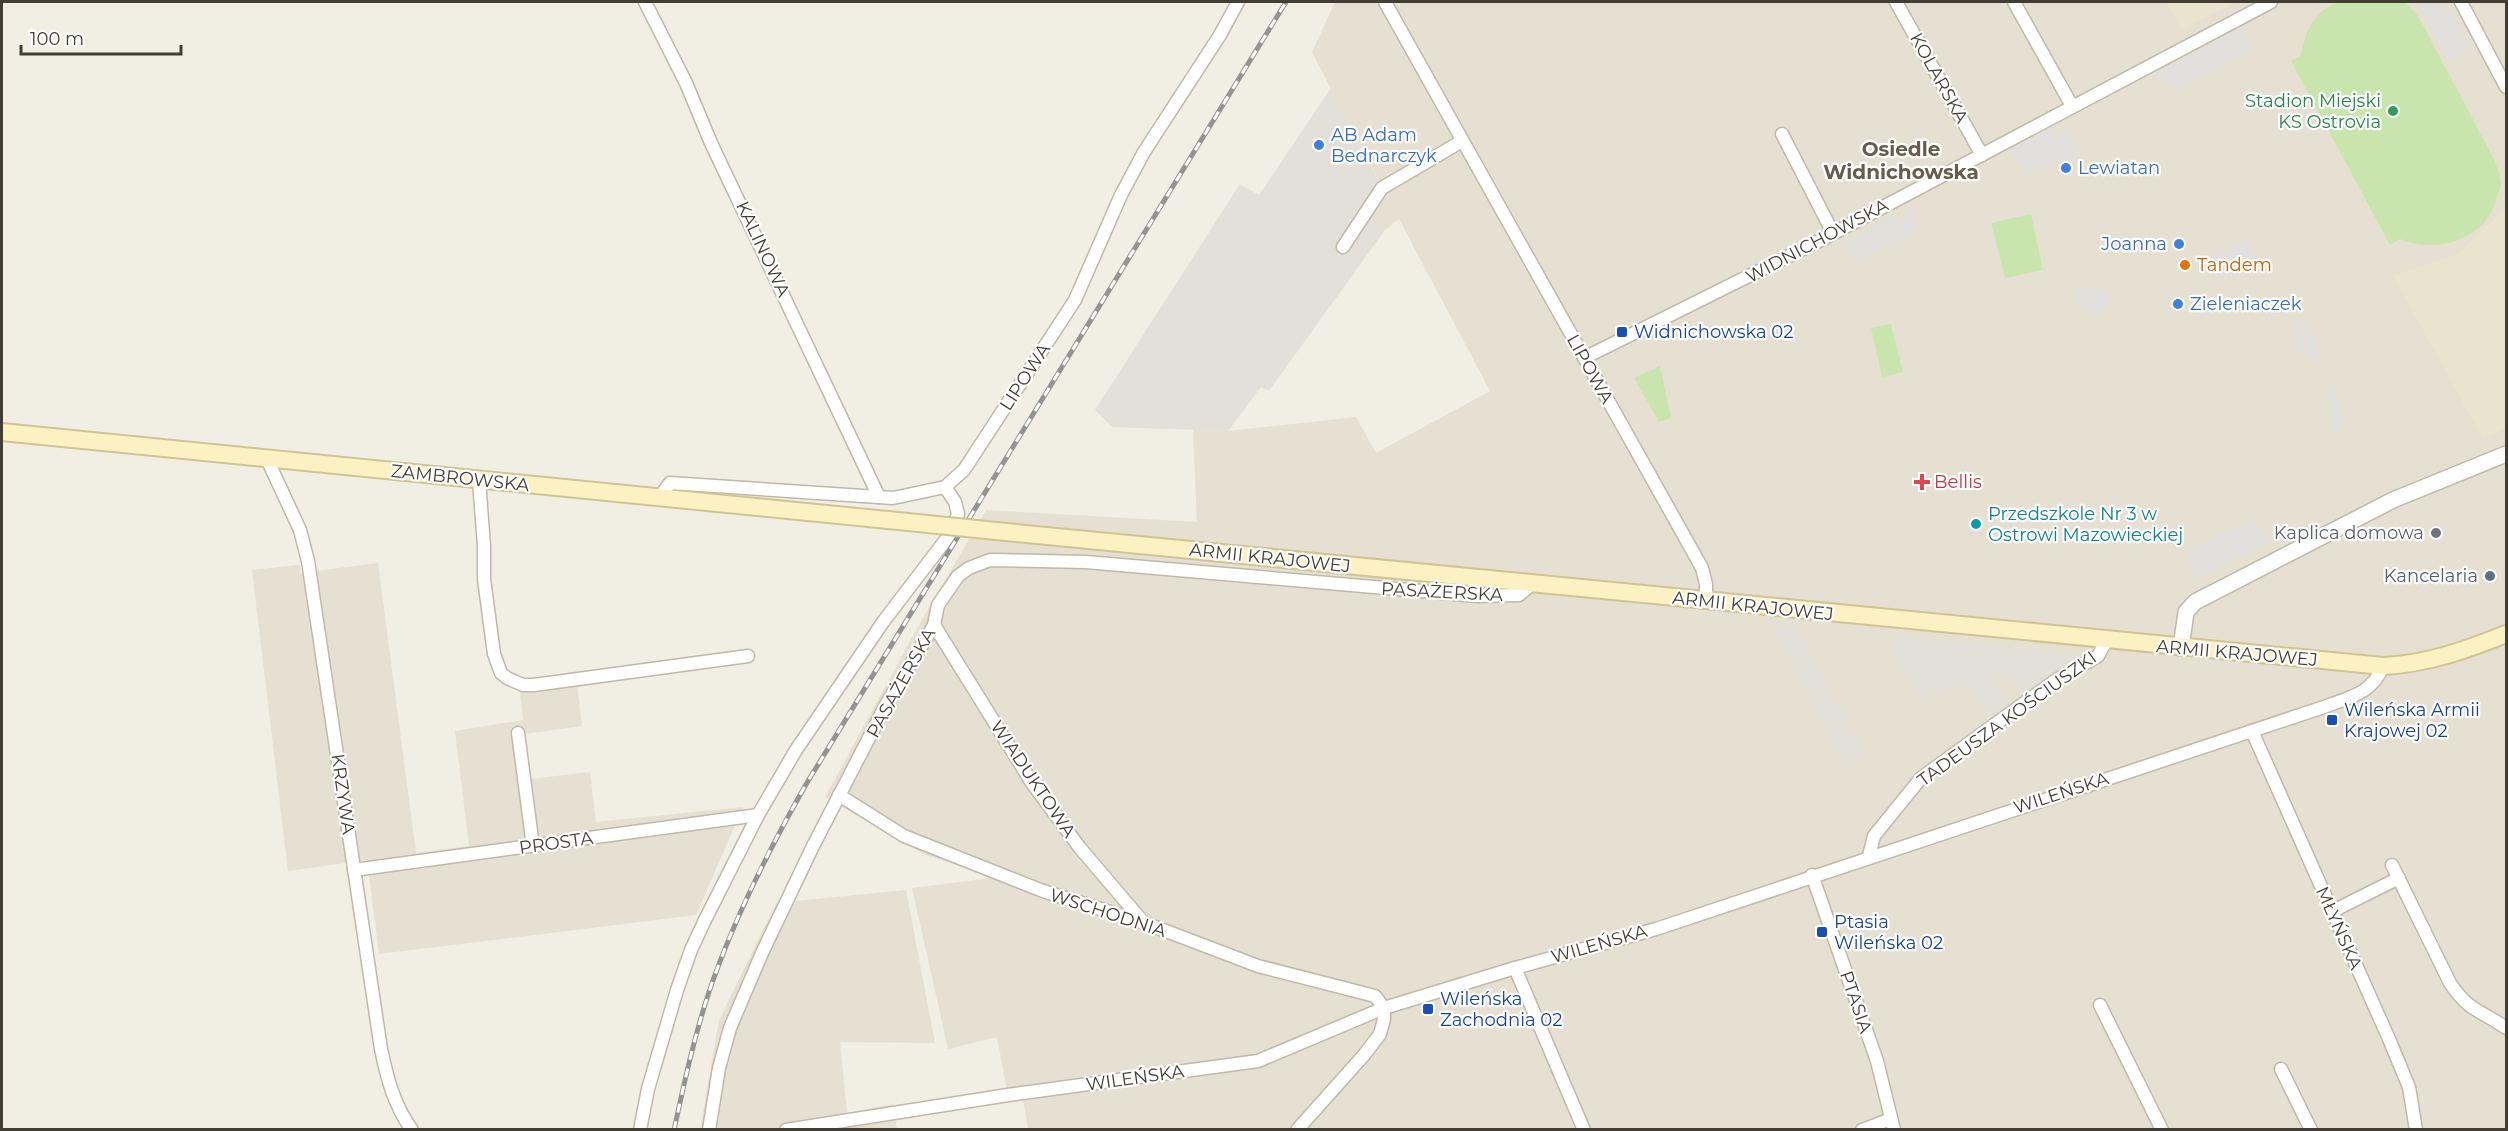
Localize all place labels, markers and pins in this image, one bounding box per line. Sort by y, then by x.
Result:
place label: Stadion Miejski KS Ostrovia [2245,90,2381,133]
marker: Stadion Miejski KS Ostrovia [2386,104,2400,118]
place label: AB Adam Bednarczyk [1331,124,1437,167]
marker: AB Adam Bednarczyk [1312,138,1326,152]
place label: Lewiatan [2078,157,2160,179]
marker: Lewiatan [2059,161,2073,175]
place label: Joanna [2100,233,2167,255]
marker: Joanna [2172,237,2186,251]
place label: Tandem [2197,254,2272,276]
marker: Tandem [2178,258,2192,272]
place label: Zieleniaczek [2190,293,2302,315]
marker: Zieleniaczek [2171,297,2185,311]
place label: Widnichowska 02 [1634,321,1793,343]
marker: Widnichowska 02 [1615,325,1629,339]
place label: Bellis [1934,471,1982,493]
marker: Bellis [1915,475,1929,489]
place label: Przedszkole Nr 3 w Ostrowi Mazowieckiej [1988,503,2183,546]
marker: Przedszkole Nr 3 w Ostrowi Mazowieckiej [1969,517,1983,531]
place label: Kaplica domowa [2274,522,2424,544]
marker: Kaplica domowa [2429,526,2443,540]
place label: Kancelaria [2384,565,2478,587]
marker: Kancelaria [2483,569,2497,583]
place label: Wileńska Armii Krajowej 02 [2344,699,2480,742]
marker: Wileńska Armii Krajowej 02 [2325,713,2339,727]
place label: Ptasia Wileńska 02 [1834,911,1943,954]
marker: Ptasia Wileńska 02 [1815,925,1829,939]
place label: Wileńska Zachodnia 02 [1440,988,1562,1031]
marker: Wileńska Zachodnia 02 [1421,1002,1435,1016]

